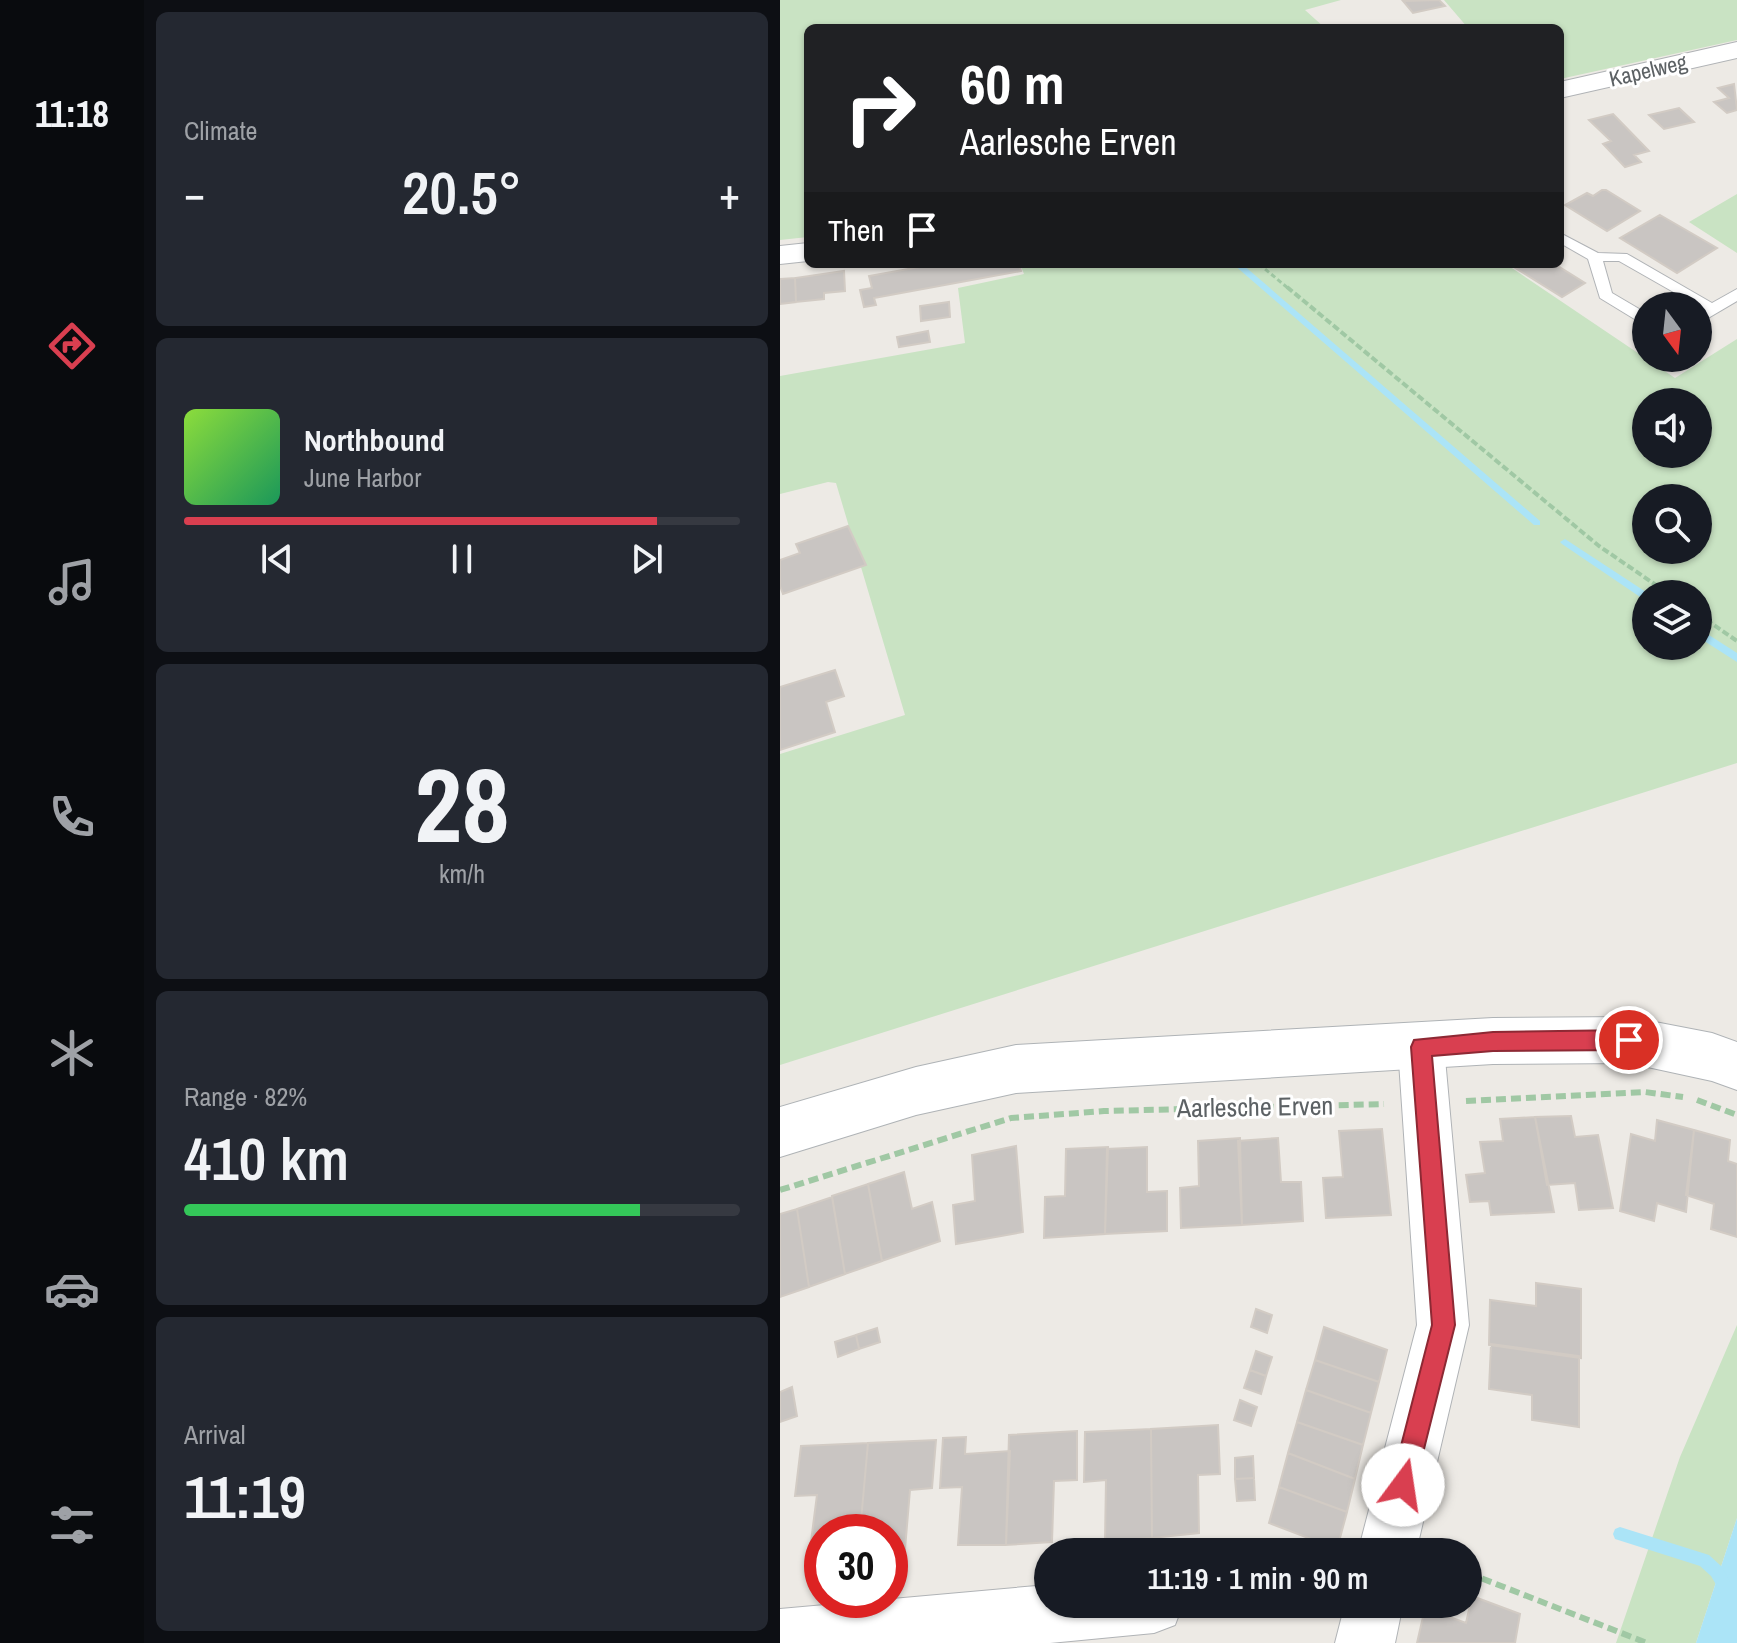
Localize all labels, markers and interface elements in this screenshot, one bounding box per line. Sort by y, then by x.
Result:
text: 60 m [960,46,1065,121]
street label: Kapelweg [1606,46,1690,94]
icon: right [828,56,932,160]
text: 11:18 [35,90,109,138]
text: Climate [184,113,257,148]
text: Aarlesche Erven [960,118,1177,166]
text: 20.5° [402,152,522,233]
text: − [184,163,205,223]
text: + [719,163,740,223]
icon: arrive [900,208,944,252]
text: Then [828,210,884,250]
north arrow [1632,292,1712,372]
map controls [1632,292,1712,660]
icon: directions [44,318,100,374]
button: sound [1632,388,1712,468]
text: Northbound [304,420,445,460]
text: June Harbor [304,460,421,495]
button: search [1632,484,1712,564]
icon: previous [255,537,299,581]
icon: pause [440,537,484,581]
icon: next [625,537,669,581]
icon: music [44,554,100,610]
button: layers [1632,580,1712,660]
text: 28 [415,734,509,874]
icon: phone [44,789,100,845]
text: km/h [439,856,485,891]
pin [1595,1006,1663,1074]
icon: arrive [1607,1018,1651,1062]
icon: climate [44,1025,100,1081]
text: Range · 82% [184,1079,307,1114]
street label: Aarlesche Erven [1175,1088,1333,1125]
text: 410 km [184,1118,349,1199]
icon: car [44,1261,100,1317]
text: Arrival [184,1417,246,1452]
position arrow [1361,1443,1445,1527]
text: 11:19 [184,1456,306,1537]
icon: filters [44,1497,100,1553]
speed limit sign: 30 [804,1514,908,1618]
text: 11:19 · 1 min · 90 m [1148,1558,1368,1598]

